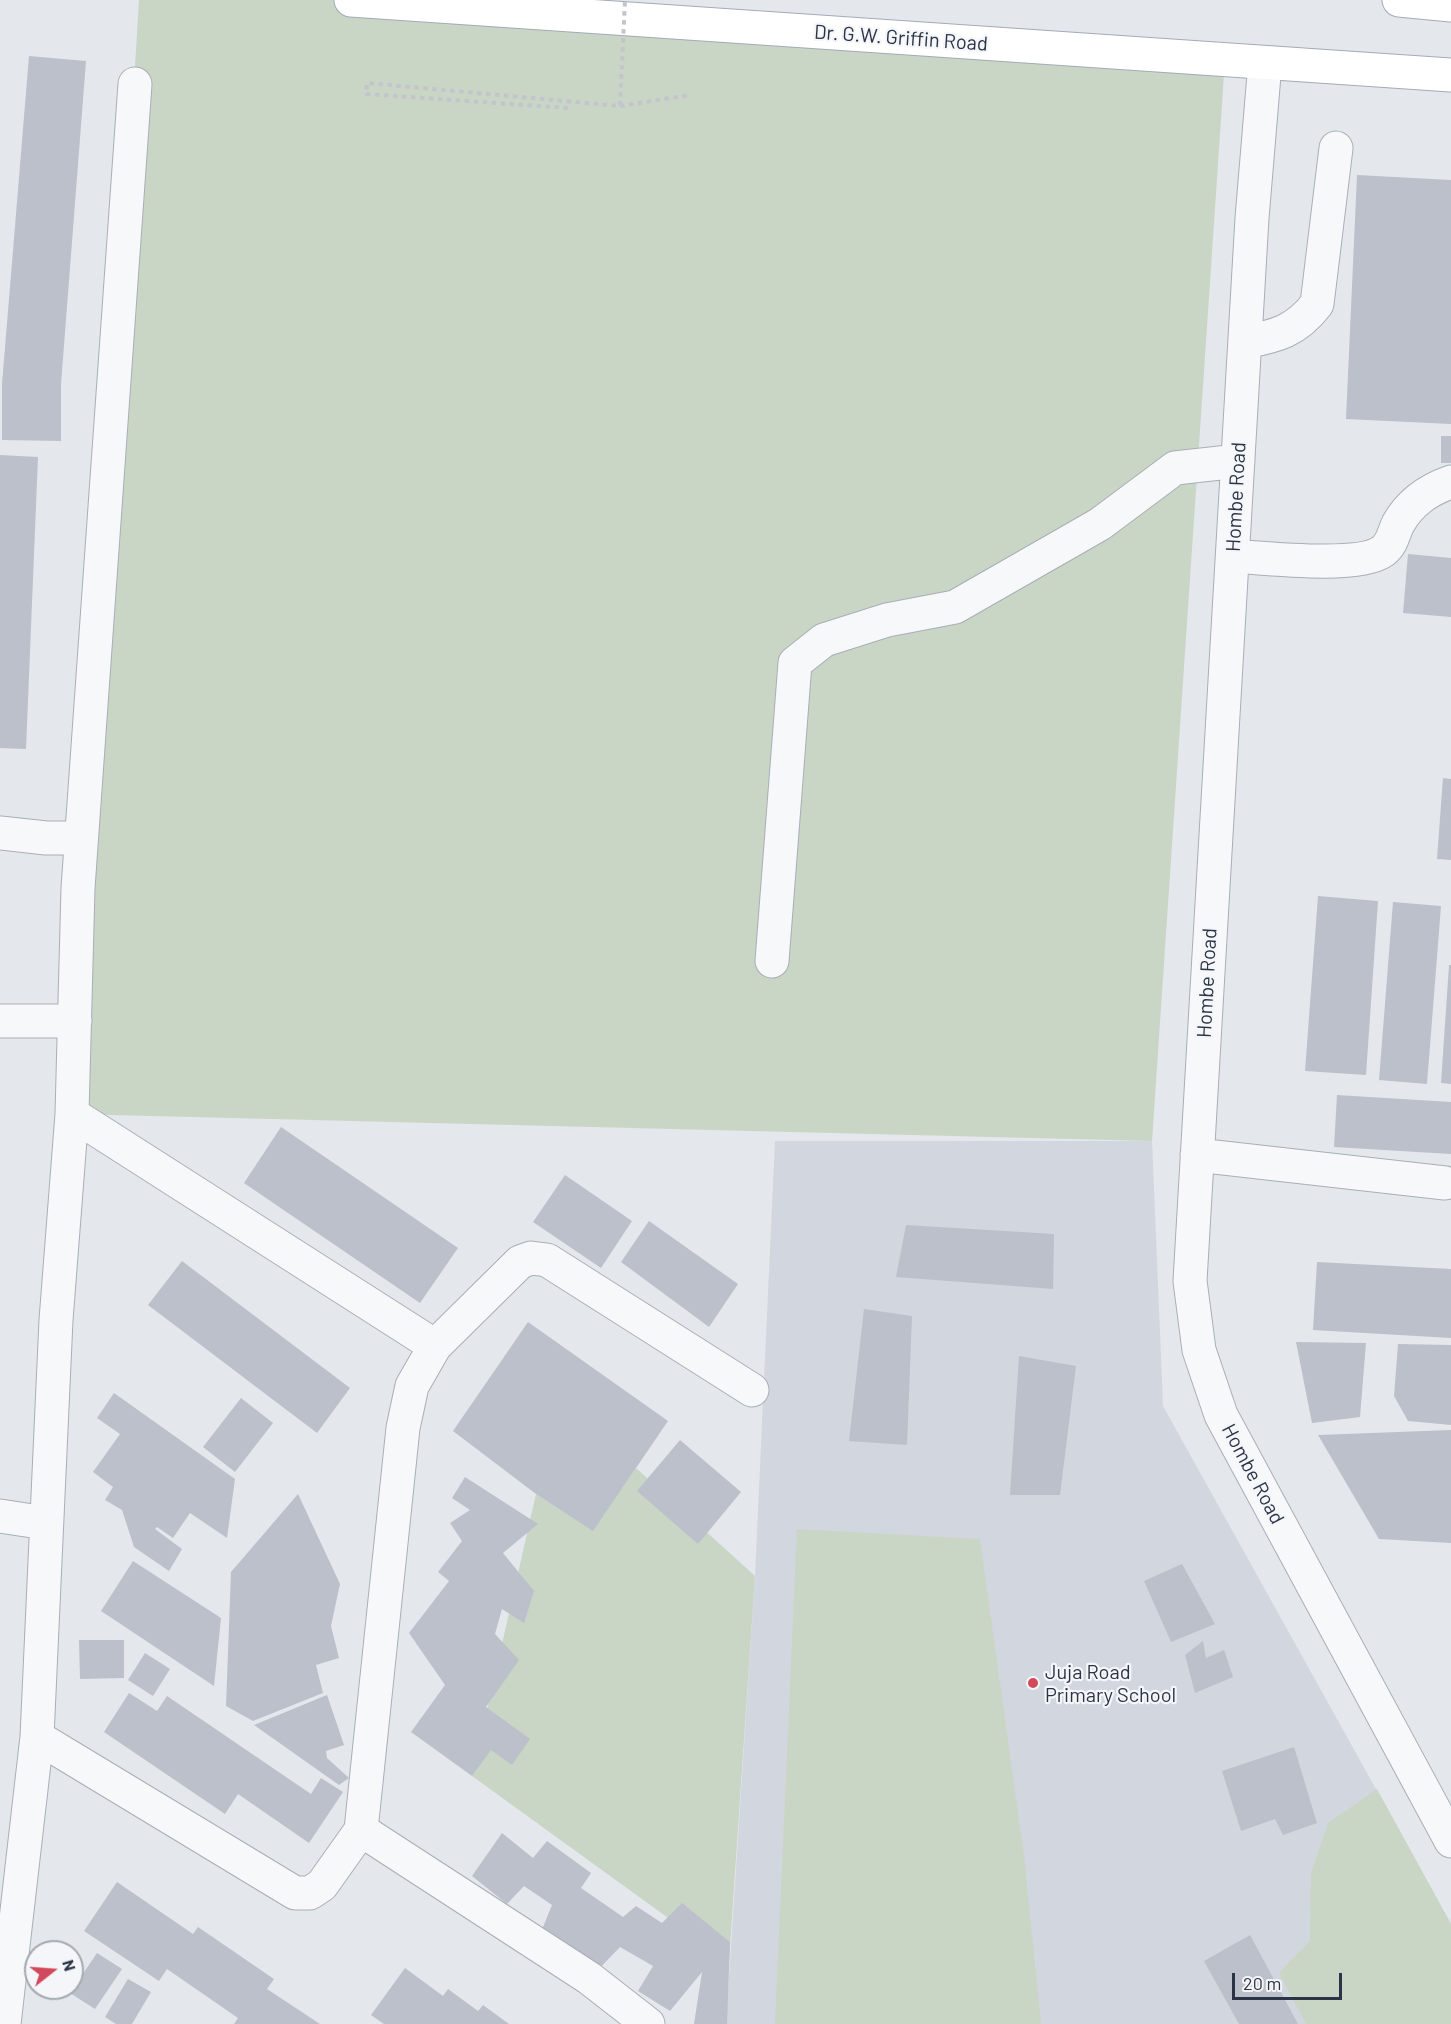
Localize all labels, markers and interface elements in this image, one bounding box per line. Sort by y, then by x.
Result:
street label: Dr. G.W. Griffin Road [813,20,989,56]
street label: Hombe Road [1221,441,1251,553]
street label: Hombe Road [1192,927,1222,1039]
street label: Hombe Road [1217,1420,1289,1528]
place label: Juja Road Primary School [1045,1660,1176,1707]
marker: Juja Road Primary School [1026,1676,1040,1690]
north arrow [24,1940,84,2000]
text: N [59,1957,80,1973]
scale bar [1235,1961,1344,1999]
text: 20 m [1243,1972,1281,1994]

